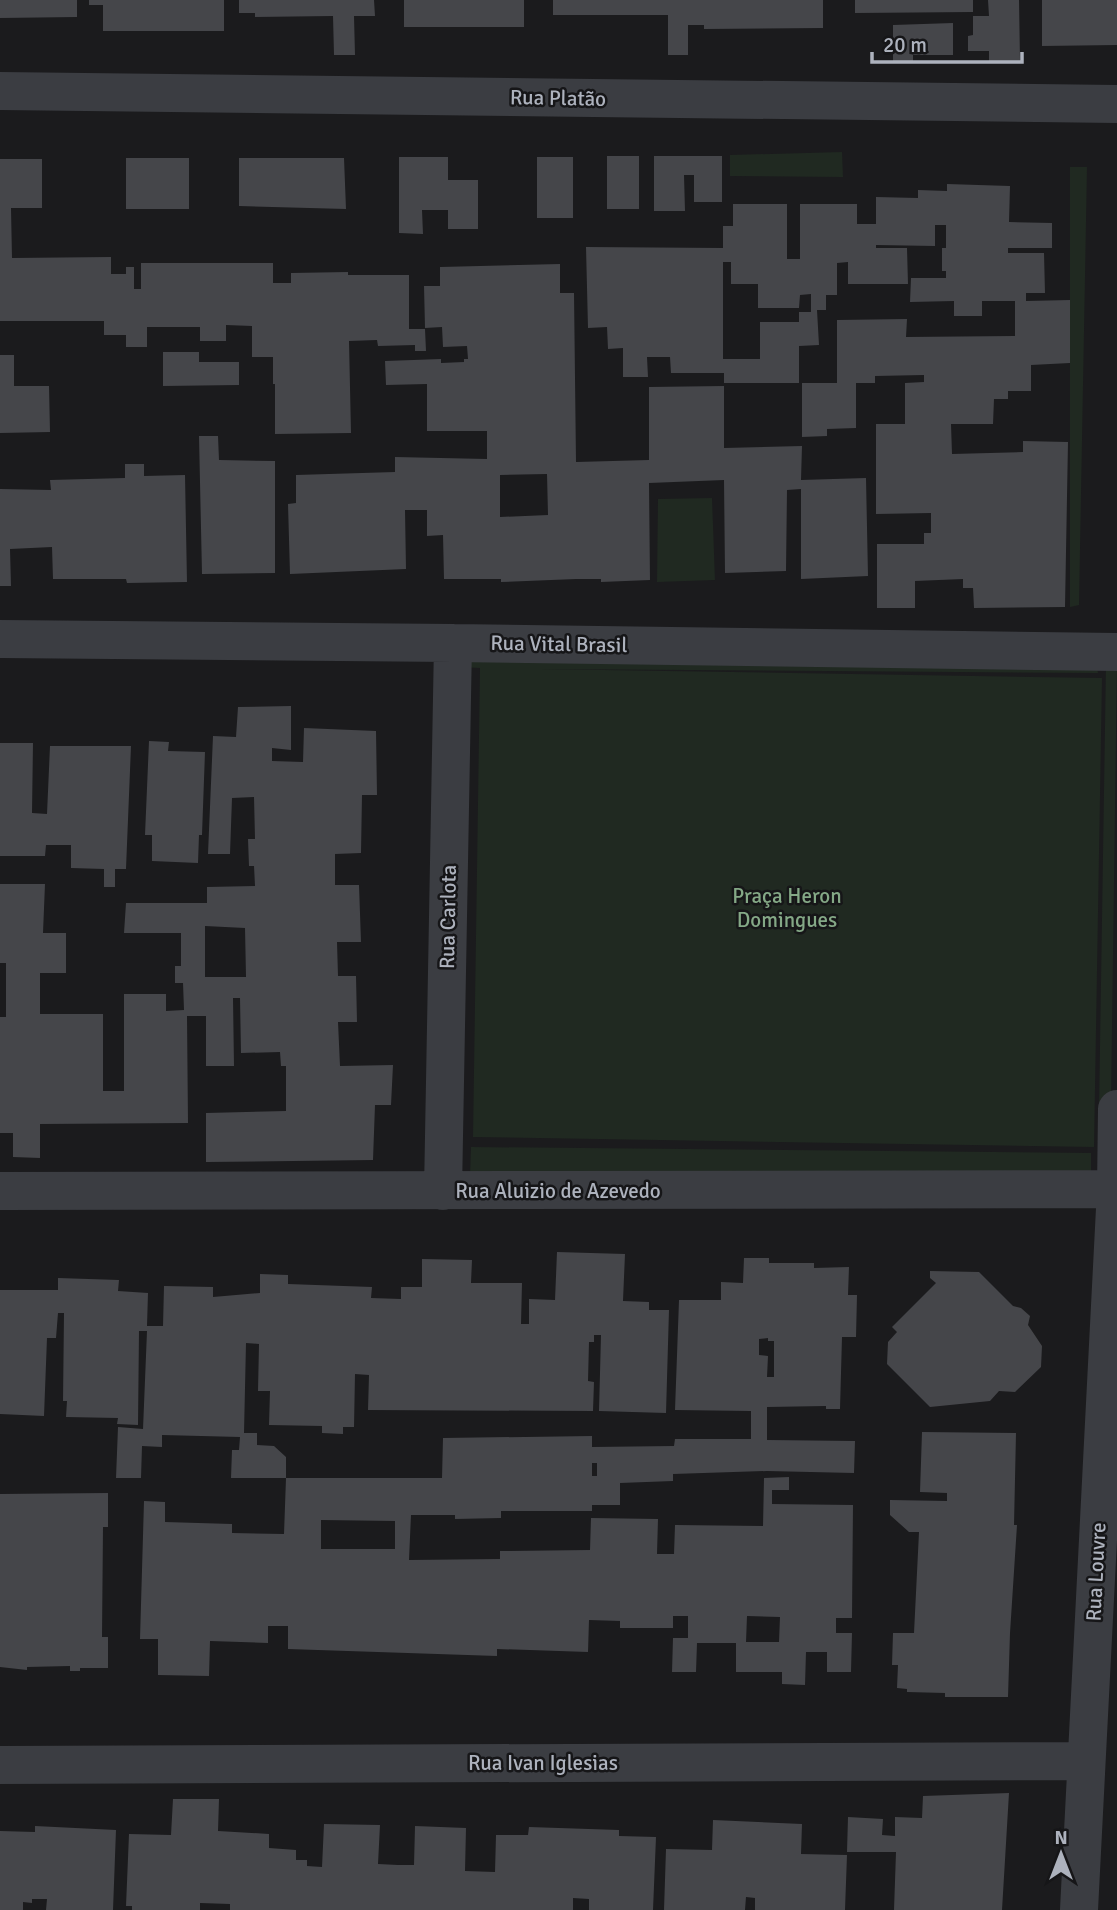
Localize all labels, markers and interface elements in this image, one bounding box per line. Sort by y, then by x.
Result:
scale bar [872,21,1023,65]
text: 20 m [883,32,927,58]
street label: Rua Platão [510,84,606,112]
street label: Rua Vital Brasil [490,630,628,658]
street label: Rua Carlota [434,865,462,969]
park label: Praça Heron Domingues [732,883,842,933]
street label: Rua Aluizio de Azevedo [455,1178,661,1204]
street label: Rua Louvre [1080,1522,1112,1622]
street label: Rua Ivan Iglesias [468,1750,618,1776]
north arrow [1026,1819,1096,1889]
text: N [1054,1826,1068,1850]

